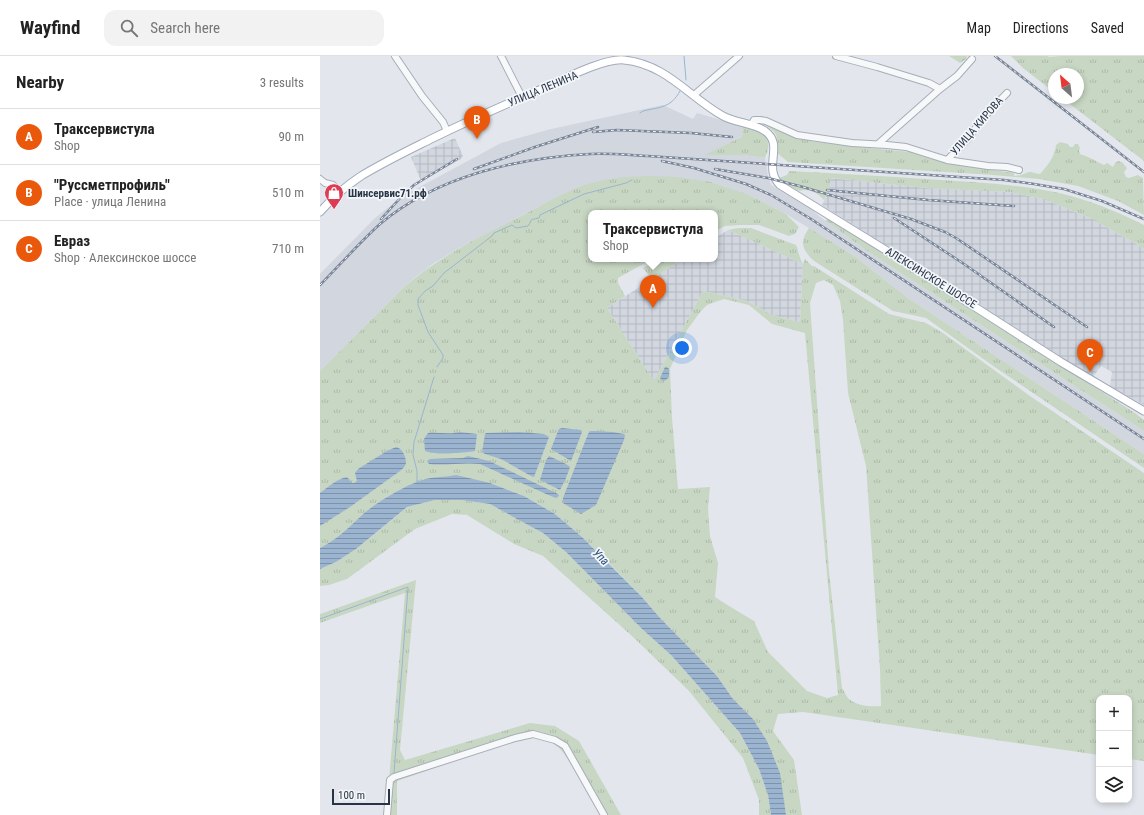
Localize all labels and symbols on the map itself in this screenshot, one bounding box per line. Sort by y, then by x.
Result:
street label: УЛИЦА ЛЕНИНА [506,68,580,110]
north arrow [1048,68,1084,104]
street label: УЛИЦА КИРОВА [948,94,1006,158]
pin: B [464,106,490,139]
shop icon: Шинсервис71.рф [323,182,345,210]
place label: Шинсервис71.рф [348,187,427,200]
street label: АЛЕКСИНСКОЕ ШОССЕ [883,245,979,312]
pin: A [640,275,666,308]
your location [672,338,692,358]
pin: C [1077,339,1103,372]
water label: Упа [590,546,612,568]
scale bar [332,787,390,806]

